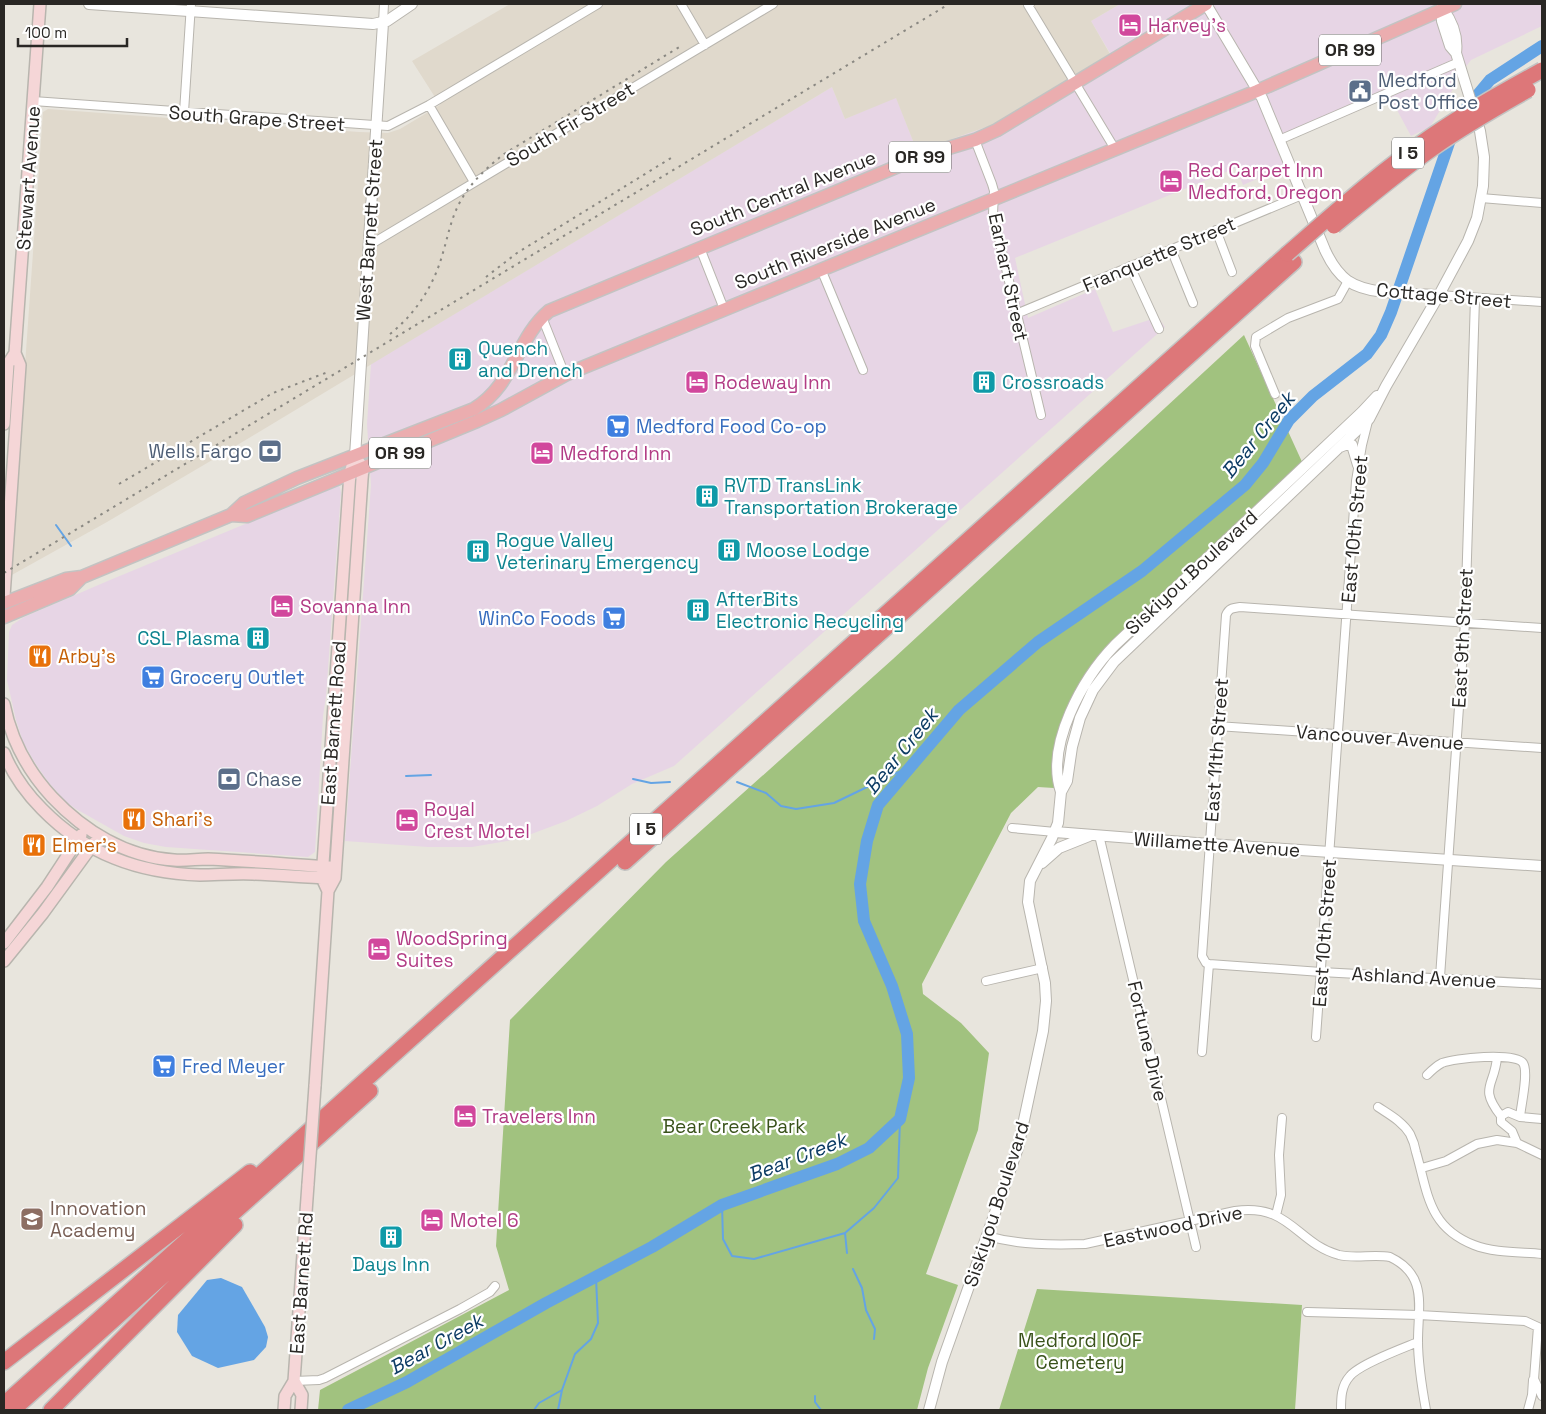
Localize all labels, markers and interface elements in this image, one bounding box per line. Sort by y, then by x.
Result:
hotel icon: Harvey's [1117,12,1143,38]
place label: Harvey's [1148,13,1226,38]
scale bar [18,15,126,47]
text: 100 m [25,23,67,42]
road number: OR 99 [1319,34,1381,66]
place label: Medford Post Office [1378,68,1478,115]
street label: South Fir Street [502,76,639,173]
public building icon: Medford Post Office [1347,78,1373,104]
street label: South Grape Street [168,100,346,137]
street label: Stewart Avenue [11,105,46,251]
street label: West Barnett Street [351,138,388,322]
road number: I 5 [1392,138,1424,168]
road number: OR 99 [889,142,951,172]
street label: South Central Avenue [687,145,880,242]
place label: Red Carpet Inn Medford, Oregon [1188,158,1342,205]
hotel icon: Red Carpet Inn Medford, Oregon [1158,168,1184,194]
street label: South Riverside Avenue [731,192,939,295]
street label: Earhart Street [983,211,1034,343]
street label: Franquette Street [1079,211,1239,298]
street label: Cottage Street [1375,277,1513,314]
place label: Quench and Drench [478,336,583,383]
building icon: Quench and Drench [447,346,473,372]
hotel icon: Rodeway Inn [684,369,710,395]
building icon: Crossroads [971,369,997,395]
place label: Rodeway Inn [714,370,831,395]
place label: Crossroads [1002,370,1104,395]
water label: Bear Creek [1215,385,1302,483]
supermarket icon: Medford Food Co-op [605,413,631,439]
place label: Medford Food Co-op [636,414,827,439]
bank icon: Wells Fargo [257,438,283,464]
road number: OR 99 [369,438,431,468]
place label: Wells Fargo [148,439,252,464]
hotel icon: Medford Inn [529,440,555,466]
place label: Medford Inn [560,441,671,466]
street label: East 10th Street [1336,454,1373,604]
place label: RVTD TransLink Transportation Brokerage [724,473,958,520]
building icon: RVTD TransLink Transportation Brokerage [694,483,720,509]
street label: Siskiyou Boulevard [1120,504,1263,640]
place label: Rogue Valley Veterinary Emergency [496,528,699,575]
building icon: Moose Lodge [716,537,742,563]
building icon: Rogue Valley Veterinary Emergency [465,538,491,564]
place label: Moose Lodge [746,538,870,563]
street label: East 9th Street [1446,567,1479,709]
place label: AfterBits Electronic Recycling [716,587,904,634]
hotel icon: Sovanna Inn [269,593,295,619]
place label: Sovanna Inn [300,594,411,619]
building icon: AfterBits Electronic Recycling [685,597,711,623]
supermarket icon: WinCo Foods [601,605,627,631]
place label: WinCo Foods [478,606,596,631]
building icon: CSL Plasma [245,625,271,651]
place label: CSL Plasma [137,626,240,651]
street label: East Barnett Road [315,640,352,806]
restaurant icon: Arby's [27,643,53,669]
place label: Arby's [58,644,116,669]
supermarket icon: Grocery Outlet [140,664,166,690]
place label: Grocery Outlet [170,665,305,690]
street label: East 11th Street [1199,677,1234,823]
water label: Bear Creek [858,701,945,799]
street label: Vancouver Avenue [1295,719,1465,756]
bank icon: Chase [216,766,242,792]
place label: Chase [246,767,302,792]
place label: Royal Crest Motel [424,797,530,844]
restaurant icon: Shari's [121,806,147,832]
place label: Shari's [152,807,213,832]
hotel icon: Royal Crest Motel [394,807,420,833]
road number: I 5 [630,814,662,844]
street label: Willamette Avenue [1133,826,1301,863]
restaurant icon: Elmer's [21,832,47,858]
place label: Elmer's [52,833,117,858]
street label: East 10th Street [1307,858,1342,1008]
place label: WoodSpring Suites [396,926,508,973]
hotel icon: WoodSpring Suites [366,936,392,962]
street label: Ashland Avenue [1351,961,1497,994]
street label: Fortune Drive [1122,979,1173,1104]
supermarket icon: Fred Meyer [151,1053,177,1079]
place label: Fred Meyer [182,1054,285,1079]
hotel icon: Travelers Inn [452,1103,478,1129]
place label: Travelers Inn [482,1104,596,1129]
park label: Bear Creek Park [663,1114,805,1139]
street label: Siskiyou Boulevard [958,1118,1035,1290]
water label: Bear Creek [744,1125,852,1188]
place label: Innovation Academy [50,1196,146,1243]
street label: Eastwood Drive [1101,1200,1245,1253]
school or university icon: Innovation Academy [19,1206,45,1232]
hotel icon: Motel 6 [419,1207,445,1233]
place label: Motel 6 [450,1208,519,1233]
street label: East Barnett Rd [284,1211,319,1355]
building icon: Days Inn [378,1224,404,1250]
place label: Days Inn [352,1252,430,1277]
water label: Bear Creek [384,1306,490,1381]
park label: Medford IOOF Cemetery [1018,1328,1142,1375]

